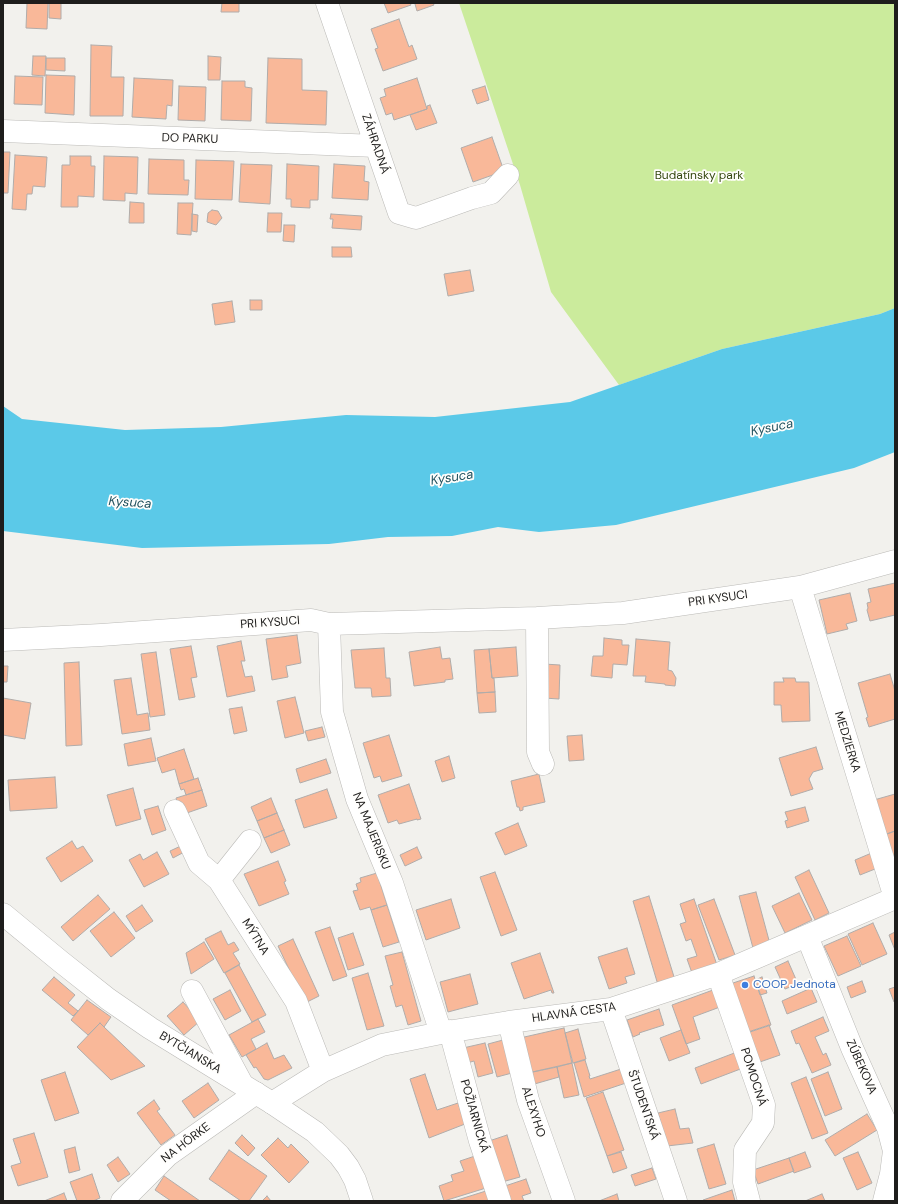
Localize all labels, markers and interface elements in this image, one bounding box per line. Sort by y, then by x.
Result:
street label: ZÁHRADNÁ [358,112,392,176]
street label: DO PARKU [161,131,219,147]
park label: Budatínsky park [655,169,743,183]
water label: Kysuca [749,416,795,440]
water label: Kysuca [430,467,474,489]
water label: Kysuca [108,494,152,512]
street label: PRI KYSUCI [687,588,749,610]
street label: PRI KYSUCI [240,614,300,632]
street label: MEDZIERKA [831,710,863,774]
street label: NA MAJERISKU [349,790,393,872]
street label: MÝTNA [238,916,272,958]
place label: COOP Jednota [753,978,836,992]
marker: COOP Jednota [740,980,750,990]
street label: HLAVNÁ CESTA [531,1000,617,1026]
street label: BYTČIANSKA [156,1029,224,1077]
street label: ZÚBEKOVA [842,1037,880,1097]
street label: POMOCNÁ [737,1046,769,1108]
street label: ŠTUDENTSKÁ [624,1068,662,1142]
street label: POŽIARNICKÁ [457,1078,491,1154]
street label: ALEXYHO [518,1085,548,1139]
street label: NA HÔRKE [159,1120,213,1166]

